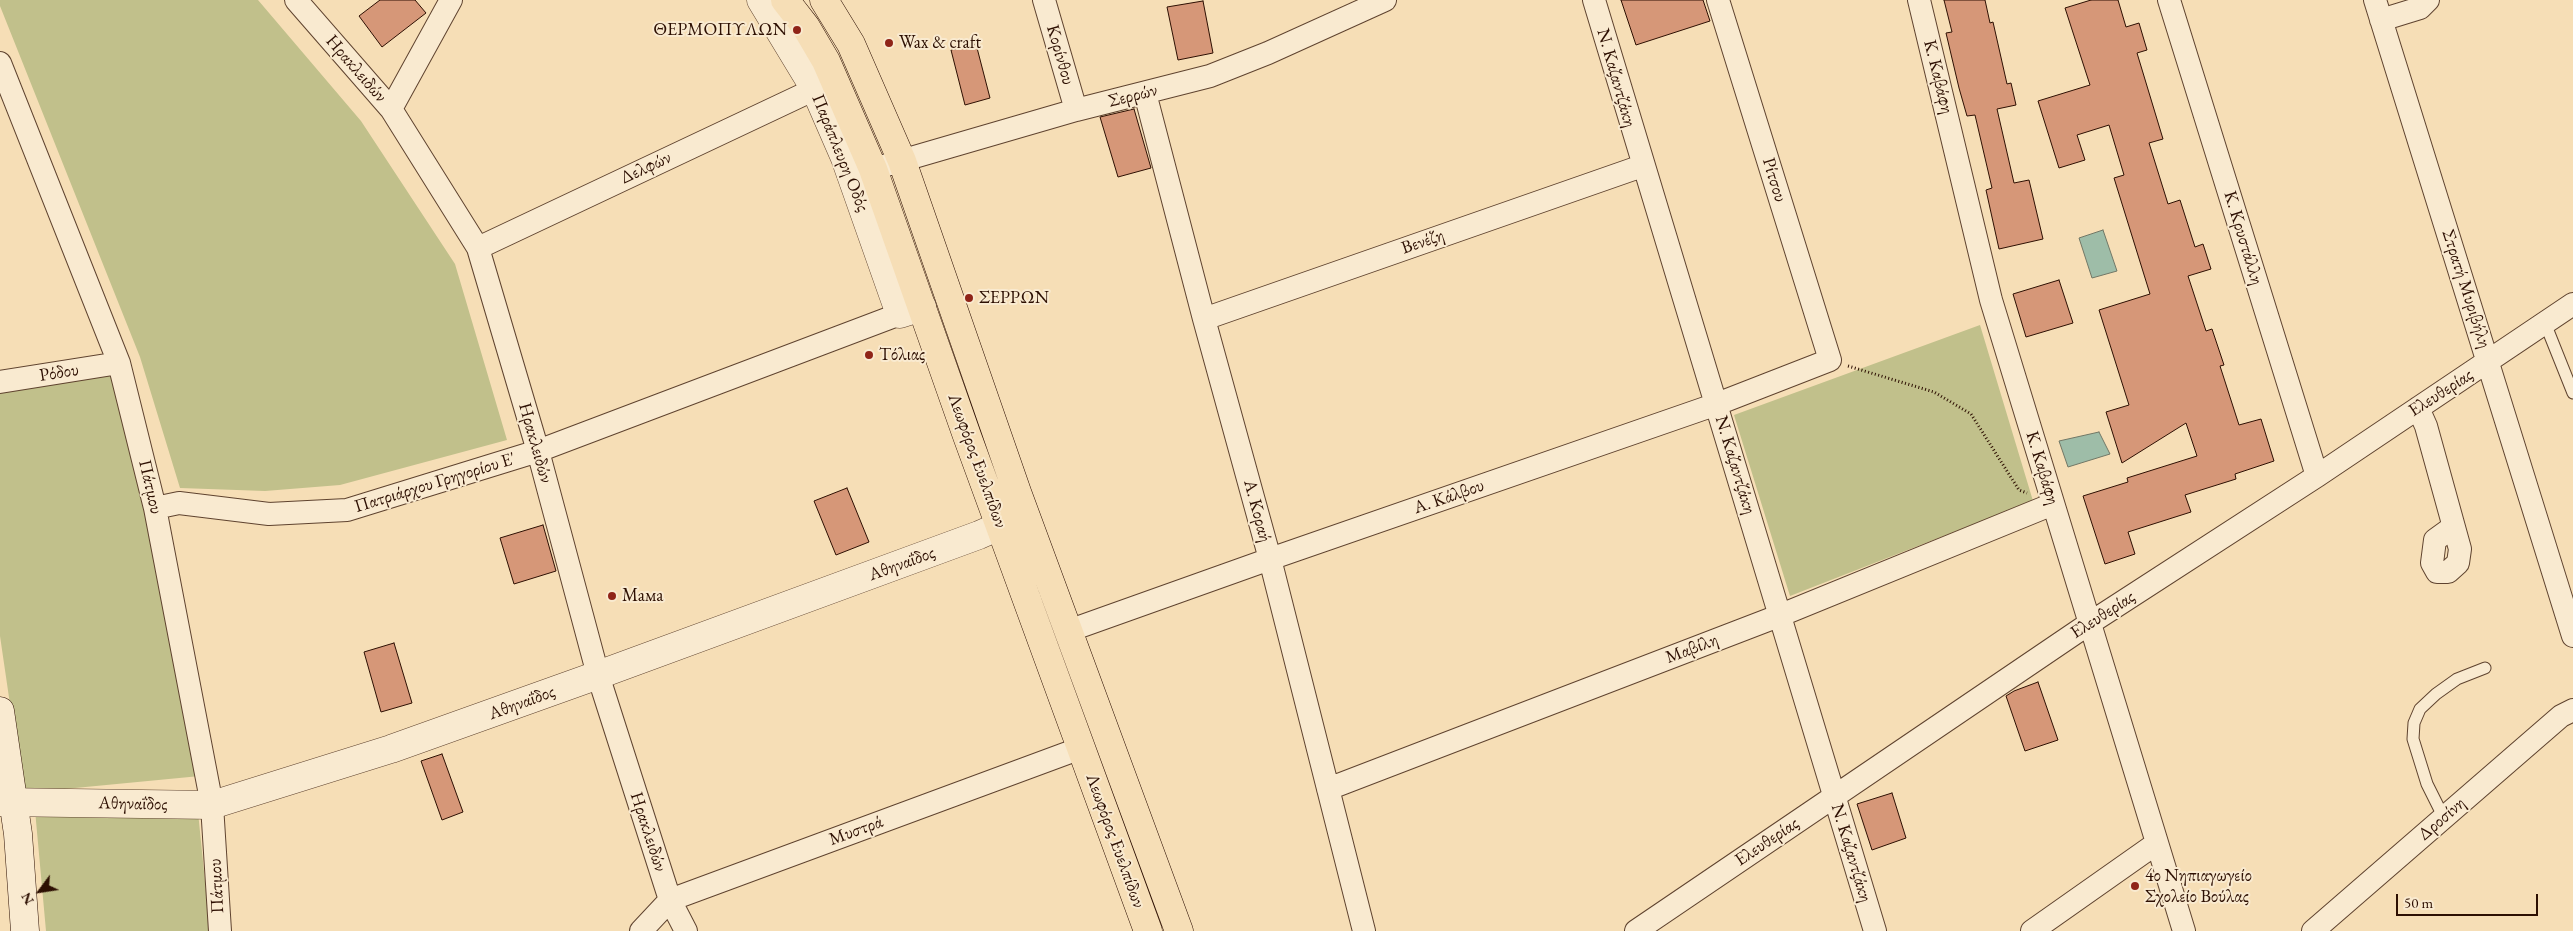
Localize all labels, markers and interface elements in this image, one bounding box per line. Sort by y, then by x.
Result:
place label: ΘΕΡΜΟΠΥΛΩΝ [653,19,787,41]
street label: Κορίνθου [1041,22,1079,88]
marker: ΘΕΡΜΟΠΥΛΩΝ [791,24,803,36]
street label: Ν. Καζαντζάκη [1592,26,1640,130]
street label: Ηρακλειδών [321,31,391,107]
place label: Wax & craft [899,32,981,54]
marker: Wax & craft [883,37,895,49]
street label: Κ. Καβάφη [1918,38,1958,116]
street label: Σερρών [1106,80,1160,112]
street label: Παράπλευρη Οδός [807,91,873,215]
street label: Δελφών [617,147,675,189]
street label: Ρίτσου [1757,155,1791,205]
street label: Κ. Κρυστάλλη [2218,188,2268,288]
street label: Βενέζη [1399,225,1447,259]
street label: Στρατή Μυριβήλη [2437,227,2495,351]
place label: ΣΕΡΡΩΝ [979,287,1049,309]
marker: ΣΕΡΡΩΝ [963,292,975,304]
place label: Τόλιας [879,344,925,366]
marker: Τόλιας [863,349,875,361]
street label: Ρόδου [38,359,80,387]
street label: Ελευθερίας [2405,364,2477,422]
street label: Λεωφόρος Ευελπίδων [943,391,1011,531]
street label: Ηρακλειδών [513,400,557,486]
street label: Ν. Καζαντζάκη [1710,413,1760,517]
street label: Κ. Καβάφη [2021,429,2063,507]
street label: Πατριάρχου Γρηγορίου Ε' [352,448,518,518]
street label: Πάτμου [133,458,167,516]
street label: A. Κάλβου [1411,475,1487,519]
street label: Α. Κοραή [1238,477,1276,545]
street label: Αθηναΐδος [866,542,938,586]
place label: Мама [622,585,663,607]
street label: Ελευθερίας [2067,586,2139,644]
marker: Мама [606,590,618,602]
street label: Μαβίλη [1663,629,1721,669]
street label: Αθηναΐδος [486,681,558,725]
street label: Λεωφόρος Ευελπίδων [1081,771,1149,911]
street label: Ηρακλειδών [625,789,671,875]
street label: Αθηναΐδος [98,793,168,815]
street label: Δροσίνη [2414,793,2470,845]
street label: Ν. Καζαντζάκη [1826,801,1876,905]
street label: Μυστρά [826,811,886,851]
street label: Ελευθερίας [1731,813,1803,871]
street label: Πάτμου [205,858,229,914]
place label: 4ο Νηπιαγωγείο Σχολείο Βούλας [2145,865,2252,908]
north arrow [15,866,65,916]
marker: 4ο Νηπιαγωγείο Σχολείο Βούλας [2129,880,2141,892]
scale bar [2398,884,2540,916]
text: N [17,889,38,908]
text: 50 m [2404,893,2433,912]

